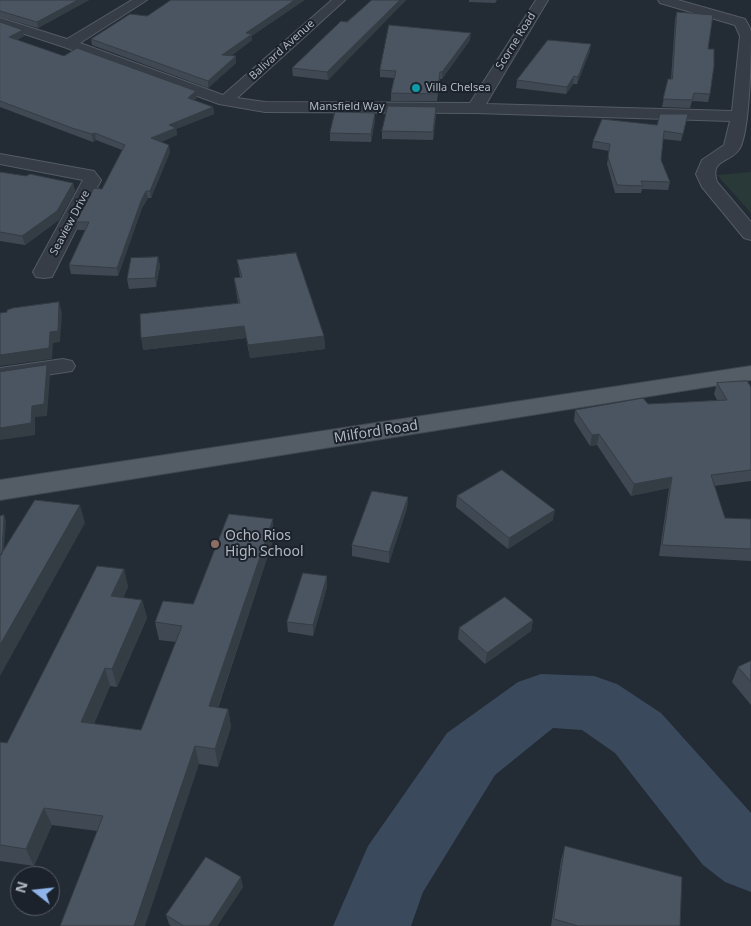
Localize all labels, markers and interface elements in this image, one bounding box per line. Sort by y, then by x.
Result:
street label: Scorne Road [493,10,539,72]
street label: Balivard Avenue [247,17,317,83]
place label: Villa Chelsea [426,81,491,95]
marker: Villa Chelsea [410,82,422,94]
street label: Mansfield Way [309,100,385,114]
street label: Seaview Drive [47,188,93,258]
street label: Milford Road [333,417,419,447]
place label: Ocho Rios High School [225,528,303,560]
marker: Ocho Rios High School [209,538,221,550]
north arrow [10,866,60,916]
text: N [10,879,32,895]

